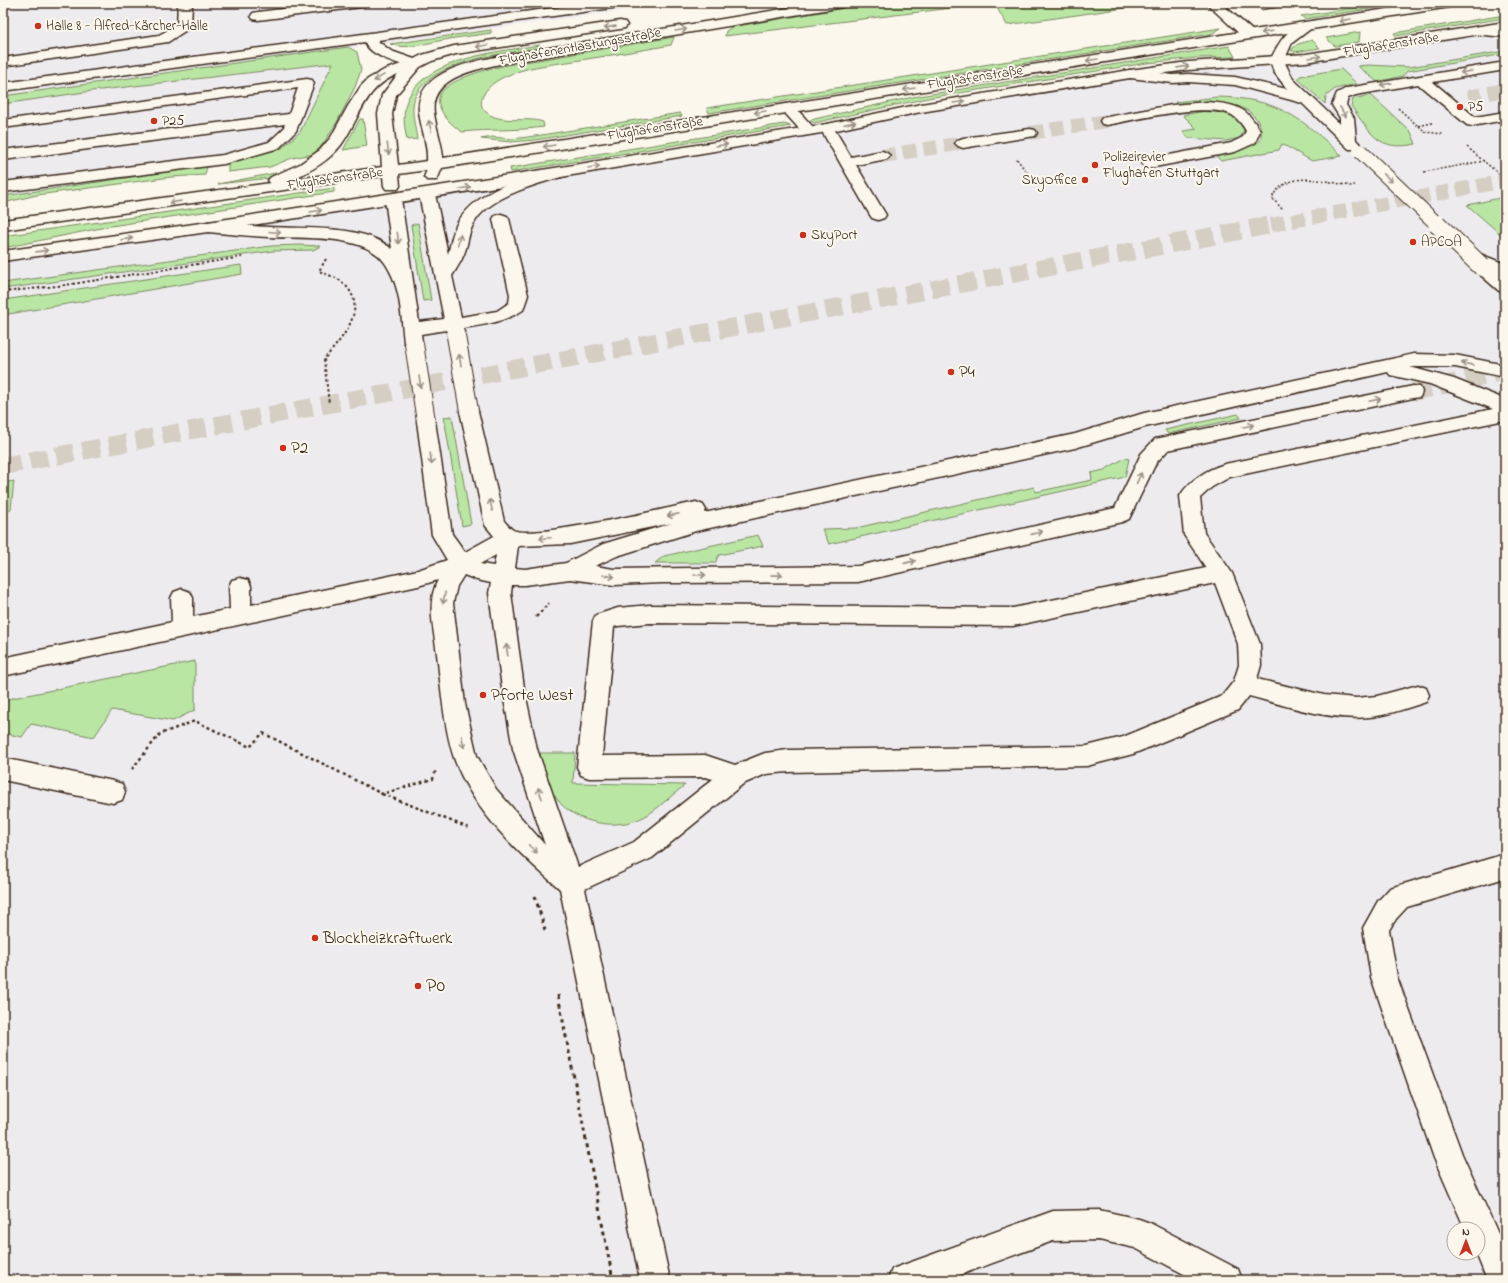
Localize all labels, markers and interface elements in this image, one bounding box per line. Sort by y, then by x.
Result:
place label: Halle 8 - Alfred-Kärcher-Halle [46,16,209,37]
one-way arrow [1339,16,1352,24]
marker: Halle 8 - Alfred-Kärcher-Halle [33,21,43,31]
street label: Flughafenentlastungsstraße [496,22,664,73]
one-way arrow [604,23,617,30]
one-way arrow [675,26,688,34]
street label: Flughafenstraße [1341,27,1441,64]
one-way arrow [1261,28,1274,36]
one-way arrow [476,42,489,50]
one-way arrow [1308,53,1321,61]
one-way arrow [1086,56,1099,64]
street label: Flughafenstraße [925,60,1025,97]
one-way arrow [1176,63,1189,71]
one-way arrow [1460,68,1473,76]
one-way arrow [373,75,385,83]
one-way arrow [1380,81,1393,89]
one-way arrow [902,85,915,93]
place label: P5 [1468,97,1483,118]
one-way arrow [952,98,965,106]
marker: P5 [1455,102,1465,112]
one-way arrow [1340,106,1348,118]
one-way arrow [754,108,767,116]
place label: P25 [162,111,184,132]
street label: Flughafenstraße [605,111,705,148]
marker: P25 [149,116,159,126]
one-way arrow [426,119,434,132]
one-way arrow [843,119,856,127]
one-way arrow [715,141,728,149]
one-way arrow [384,142,392,155]
one-way arrow [543,142,556,150]
place label: Polizeirevier Flughafen Stuttgart [1102,147,1220,185]
marker: Polizeirevier Flughafen Stuttgart [1090,160,1100,170]
street label: Flughafenstraße [285,162,385,197]
one-way arrow [587,163,600,171]
place label: SkyOffice [1022,170,1078,192]
one-way arrow [1383,173,1393,183]
marker: SkyOffice [1080,175,1090,185]
one-way arrow [458,183,471,191]
one-way arrow [169,198,182,206]
one-way arrow [309,207,322,215]
place label: SkyPort [811,225,858,247]
one-way arrow [268,229,281,236]
marker: SkyPort [798,230,808,240]
one-way arrow [394,231,402,244]
place label: APCOA [1421,232,1462,253]
one-way arrow [456,234,464,247]
one-way arrow [120,235,133,243]
marker: APCOA [1408,237,1418,247]
one-way arrow [35,247,48,255]
one-way arrow [456,354,464,367]
one-way arrow [1461,359,1474,367]
place label: P4 [959,360,975,385]
marker: P4 [946,367,956,377]
one-way arrow [416,375,424,388]
one-way arrow [1368,396,1381,404]
one-way arrow [1241,422,1254,430]
place label: P2 [291,436,308,461]
marker: P2 [278,443,288,453]
one-way arrow [427,452,435,465]
one-way arrow [1136,473,1143,485]
one-way arrow [486,499,494,512]
one-way arrow [666,511,679,519]
one-way arrow [1030,529,1043,537]
one-way arrow [539,535,552,542]
one-way arrow [903,558,916,565]
one-way arrow [693,571,706,579]
one-way arrow [770,571,783,579]
one-way arrow [602,573,615,580]
one-way arrow [440,591,448,604]
one-way arrow [503,643,511,656]
place label: Pforte West [491,683,574,708]
marker: Pforte West [478,690,488,700]
one-way arrow [459,735,467,748]
one-way arrow [535,787,543,799]
one-way arrow [528,844,538,854]
place label: Blockheizkraftwerk [322,926,453,951]
marker: Blockheizkraftwerk [310,933,320,943]
place label: P0 [426,972,445,1001]
marker: P0 [413,981,423,991]
north arrow [1446,1221,1486,1261]
text: N [1462,1224,1470,1240]

